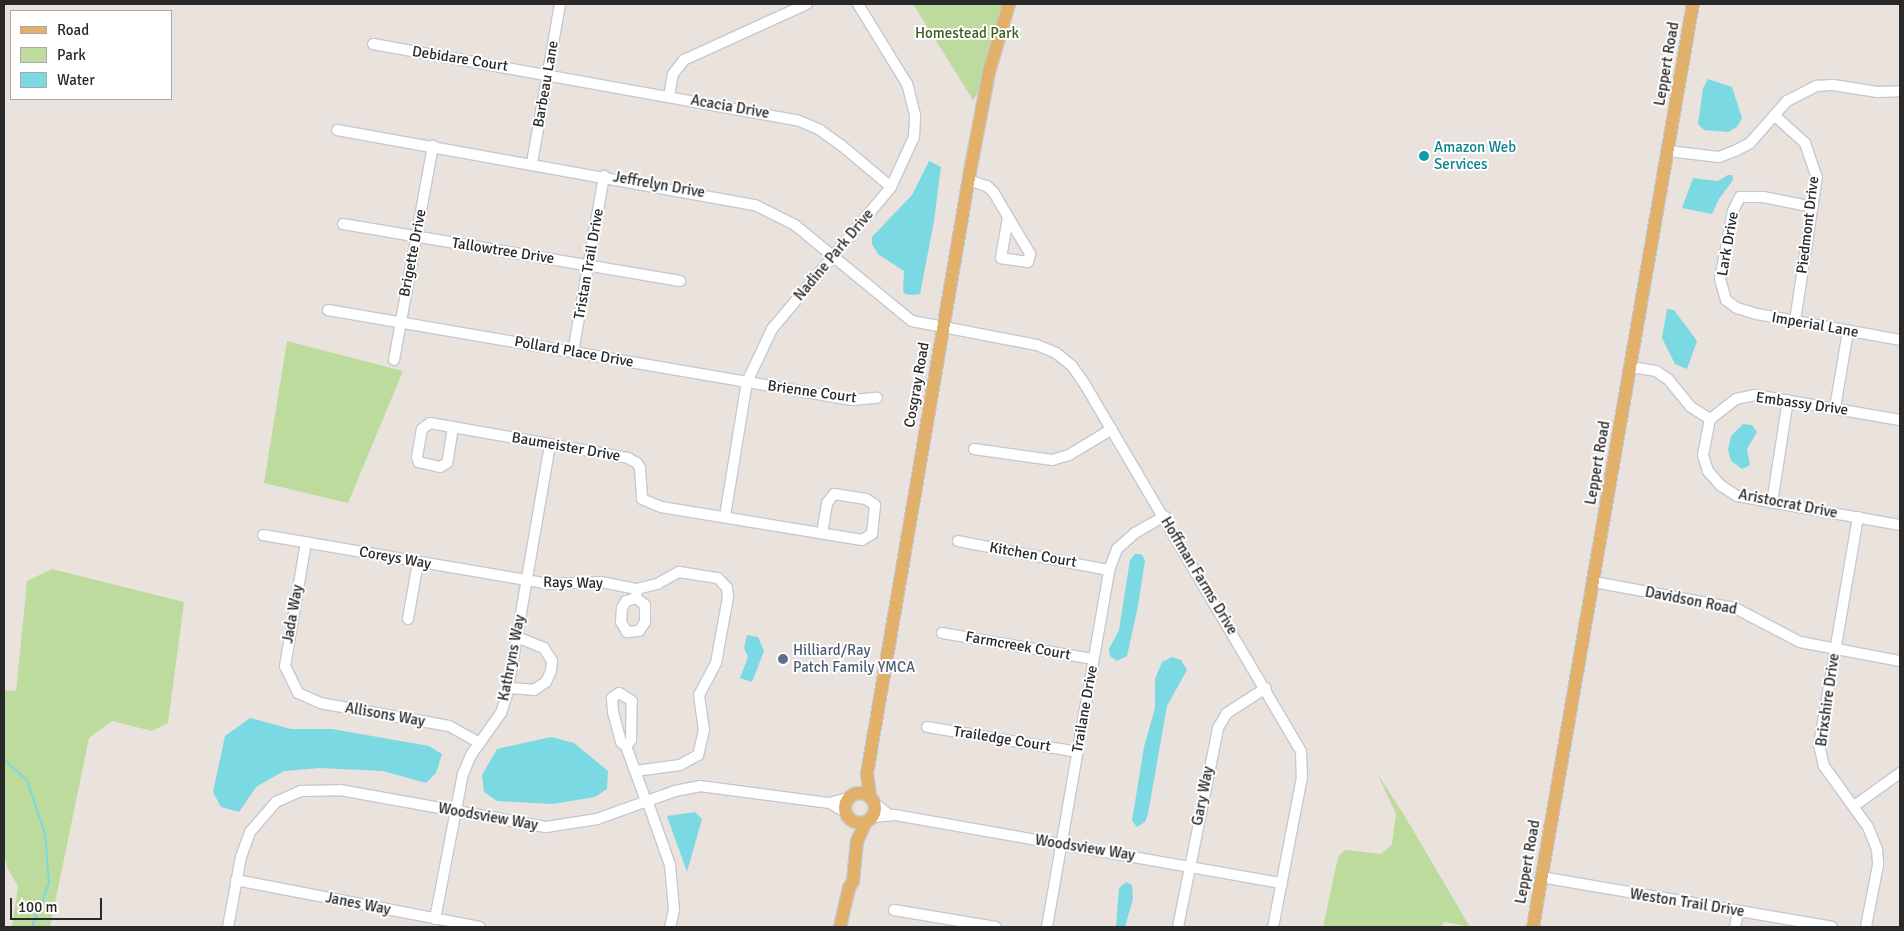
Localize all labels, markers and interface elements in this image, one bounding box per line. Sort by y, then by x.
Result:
legend [10,10,172,100]
text: Road [57,21,89,39]
street label: Leppert Road [1651,21,1683,107]
park label: Homestead Park [915,25,1019,43]
street label: Barbeau Lane [530,39,562,129]
street label: Debidare Court [411,43,509,75]
text: Park [57,46,86,64]
text: Water [57,71,95,89]
street label: Acacia Drive [689,91,771,123]
place label: Amazon Web Services [1434,138,1516,173]
marker: Amazon Web Services [1418,150,1430,162]
street label: Jeffrelyn Drive [612,168,706,202]
street label: Piedmont Drive [1793,175,1823,275]
street label: Nadine Park Drive [790,205,878,305]
street label: Tristan Trail Drive [570,207,608,321]
street label: Brigette Drive [396,208,430,298]
street label: Lark Drive [1713,210,1743,278]
street label: Tallowtree Drive [451,234,555,268]
street label: Imperial Lane [1770,309,1860,341]
street label: Pollard Place Drive [513,333,635,371]
street label: Cosgray Road [901,341,933,429]
street label: Brienne Court [766,377,858,407]
street label: Embassy Drive [1755,389,1849,419]
street label: Leppert Road [1582,420,1614,506]
street label: Baumeister Drive [510,429,622,465]
street label: Aristocrat Drive [1737,486,1839,522]
street label: Hoffman Farms Drive [1157,514,1241,638]
street label: Kitchen Court [988,538,1078,572]
street label: Coreys Way [358,543,432,573]
street label: Rays Way [543,573,603,593]
street label: Jada Way [279,583,307,645]
street label: Davidson Road [1643,583,1739,619]
street label: Kathryns Way [495,613,529,703]
street label: Farmcreek Court [964,628,1072,664]
place label: Hilliard/Ray Patch Family YMCA [793,641,915,676]
street label: Brixshire Drive [1813,652,1843,748]
marker: Hilliard/Ray Patch Family YMCA [777,653,789,665]
street label: Trailane Drive [1068,664,1102,754]
street label: Allisons Way [344,699,426,731]
street label: Trailedge Court [952,722,1052,756]
street label: Gary Way [1188,765,1218,827]
street label: Woodsview Way [437,799,539,835]
street label: Leppert Road [1512,819,1544,905]
street label: Woodsview Way [1034,831,1136,865]
street label: Weston Trail Drive [1628,885,1746,921]
scale bar [12,888,105,920]
street label: Janes Way [324,889,392,919]
text: 100 m [18,898,58,916]

